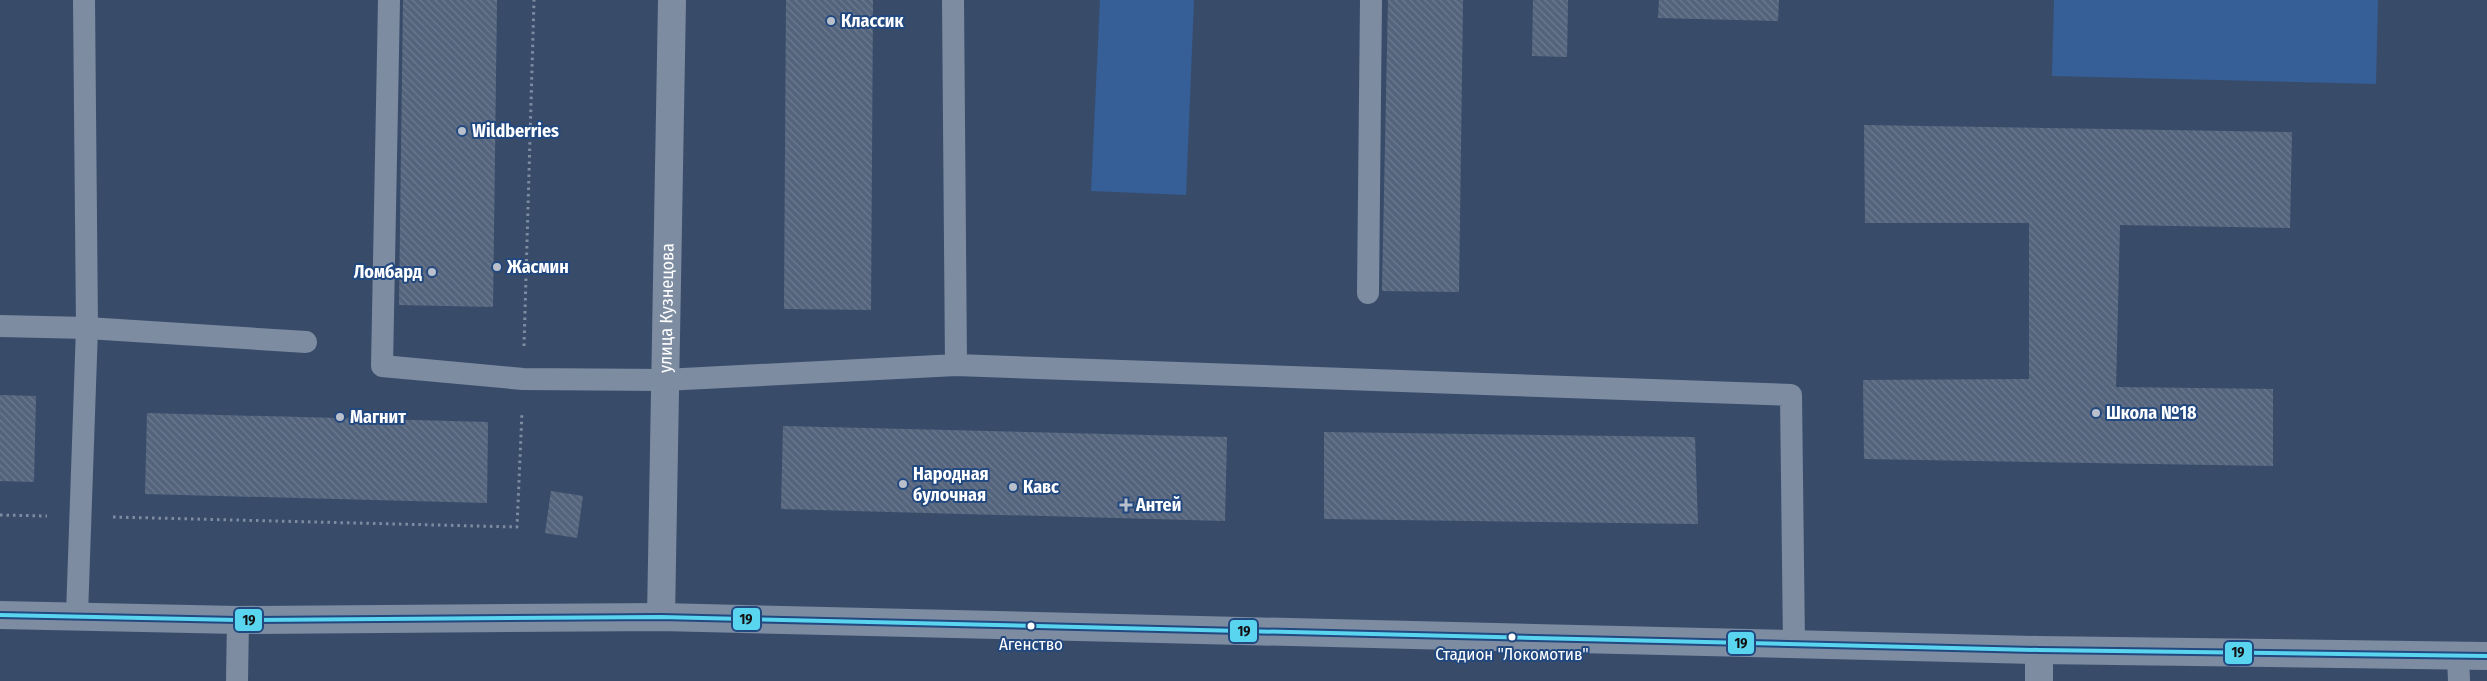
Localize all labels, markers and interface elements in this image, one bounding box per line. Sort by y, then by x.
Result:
place label: Классик [841,10,904,32]
marker: Классик [825,15,837,27]
place label: Wildberries [472,120,559,142]
marker: Wildberries [456,125,468,137]
street label: улица Кузнецова [654,243,679,373]
place label: Жасмин [506,256,569,278]
place label: Ломбард [354,261,422,283]
marker: Жасмин [491,261,503,273]
marker: Ломбард [426,266,438,278]
place label: Школа №18 [2106,402,2197,424]
place label: Магнит [350,406,406,428]
marker: Школа №18 [2090,407,2102,419]
marker: Магнит [334,411,346,423]
place label: Народная булочная [913,463,989,506]
place label: Кавс [1023,476,1059,498]
marker: Народная булочная [897,478,909,490]
marker: Кавс [1007,481,1019,493]
place label: Антей [1135,494,1181,516]
marker: Антей [1120,499,1132,511]
line badge: 19 [732,607,761,631]
line badge: 19 [234,608,263,632]
text: 19 [739,611,753,628]
text: 19 [242,612,256,629]
line badge: 19 [1229,619,1258,643]
marker: Агенство [1026,621,1036,631]
text: 19 [1237,623,1251,640]
line badge: 19 [1727,631,1755,655]
marker: Стадион "Локомотив" [1507,632,1517,642]
place label: Агенство [999,634,1063,655]
text: 19 [1734,635,1748,652]
line badge: 19 [2224,641,2253,665]
place label: Стадион "Локомотив" [1435,644,1589,665]
text: 19 [2231,644,2245,661]

